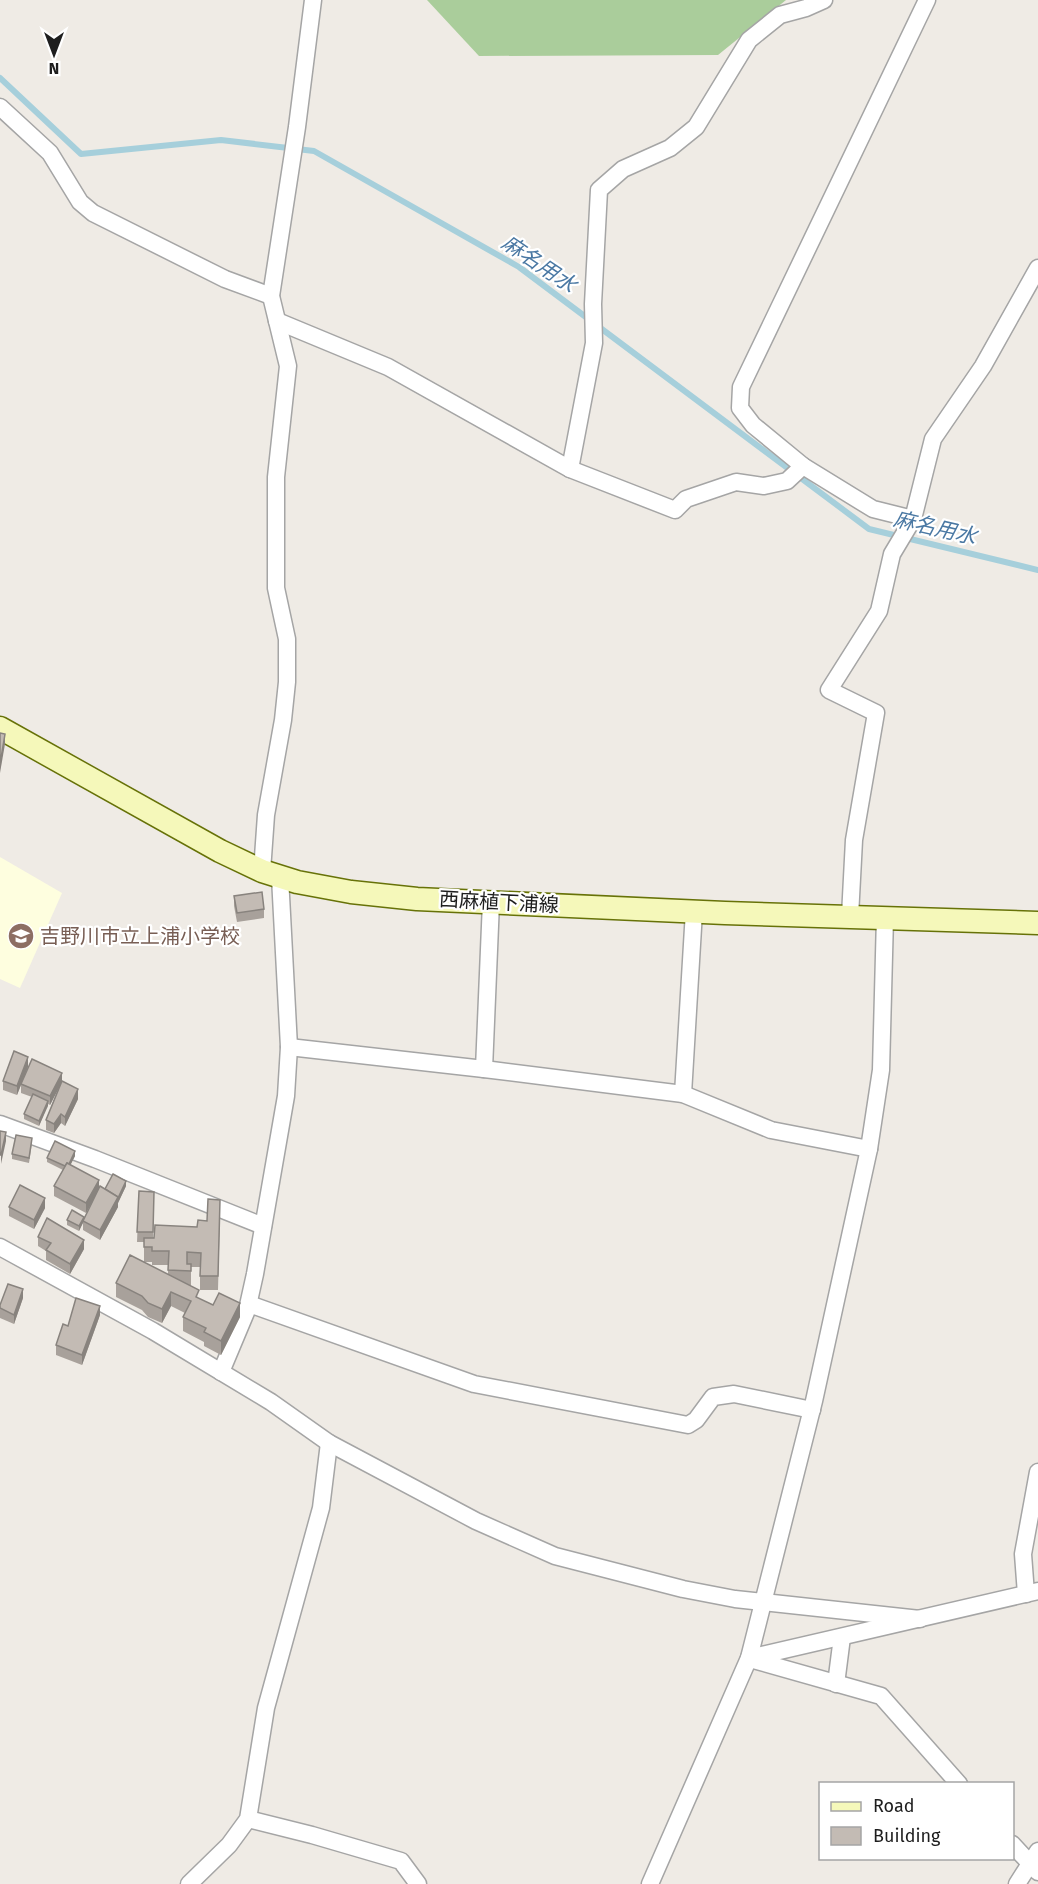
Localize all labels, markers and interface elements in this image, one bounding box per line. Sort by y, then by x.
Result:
north arrow [24,24,84,84]
text: N [49,59,59,78]
water label: 麻名用水 [497,230,583,299]
water label: 麻名用水 [891,506,981,551]
street label: 西麻植下浦線 [438,887,560,917]
school or university icon: 吉野川市立上浦小学校 [6,921,36,951]
place label: 吉野川市立上浦小学校 [40,924,240,948]
legend [819,1782,1014,1860]
text: Road [873,1795,915,1817]
text: Building [873,1825,941,1847]

